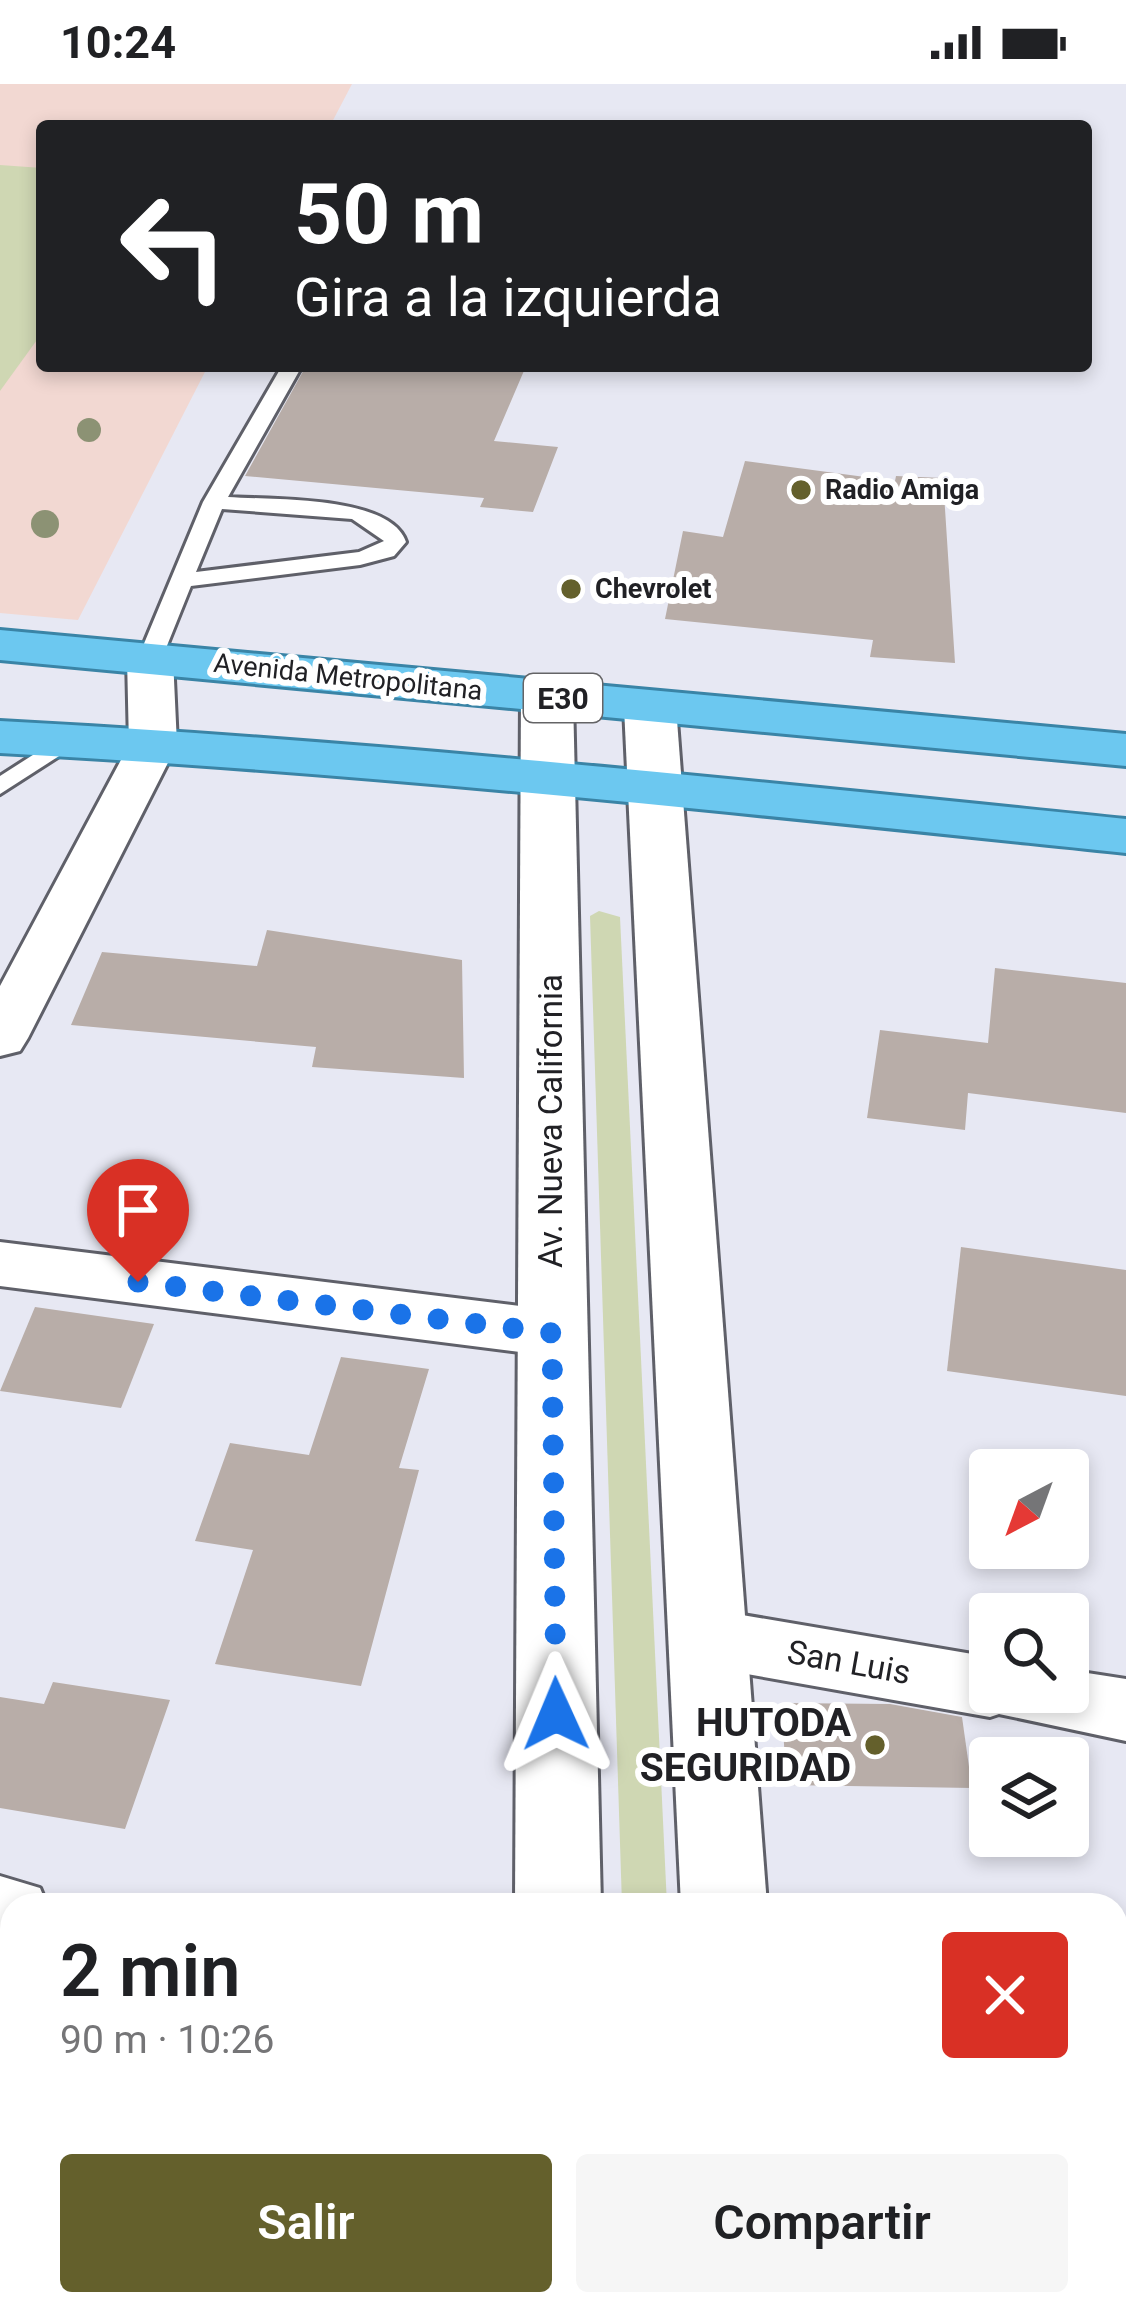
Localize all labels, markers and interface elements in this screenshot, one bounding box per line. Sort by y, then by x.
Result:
text: 10:24 [60,16,176,69]
text: 50 m [294,165,484,264]
icon: left [96,168,252,324]
text: Gira a la izquierda [294,266,722,329]
place label: Radio Amiga [825,474,979,506]
marker: Radio Amiga [788,477,814,503]
place label: Chevrolet [595,573,711,605]
marker: Chevrolet [558,576,584,602]
street label: Avenida Metropolitana [212,647,484,707]
road number: E30 [524,674,602,722]
street label: Av. Nueva California [531,974,570,1268]
pin [87,1159,189,1282]
icon: arrive [105,1177,171,1243]
north arrow [969,1449,1089,1569]
map controls [969,1449,1089,1857]
button: search [969,1593,1089,1713]
street label: San Luis [784,1632,914,1692]
position arrow [493,1651,619,1777]
place label: HUTODA SEGURIDAD [640,1700,852,1791]
marker: HUTODA SEGURIDAD [862,1732,888,1758]
button: layers [969,1737,1089,1857]
text: 2 min [60,1929,241,2014]
button: close [942,1932,1068,2058]
text: 90 m · 10:26 [60,2017,274,2063]
button: Salir [60,2154,552,2292]
button: Compartir [576,2154,1068,2292]

